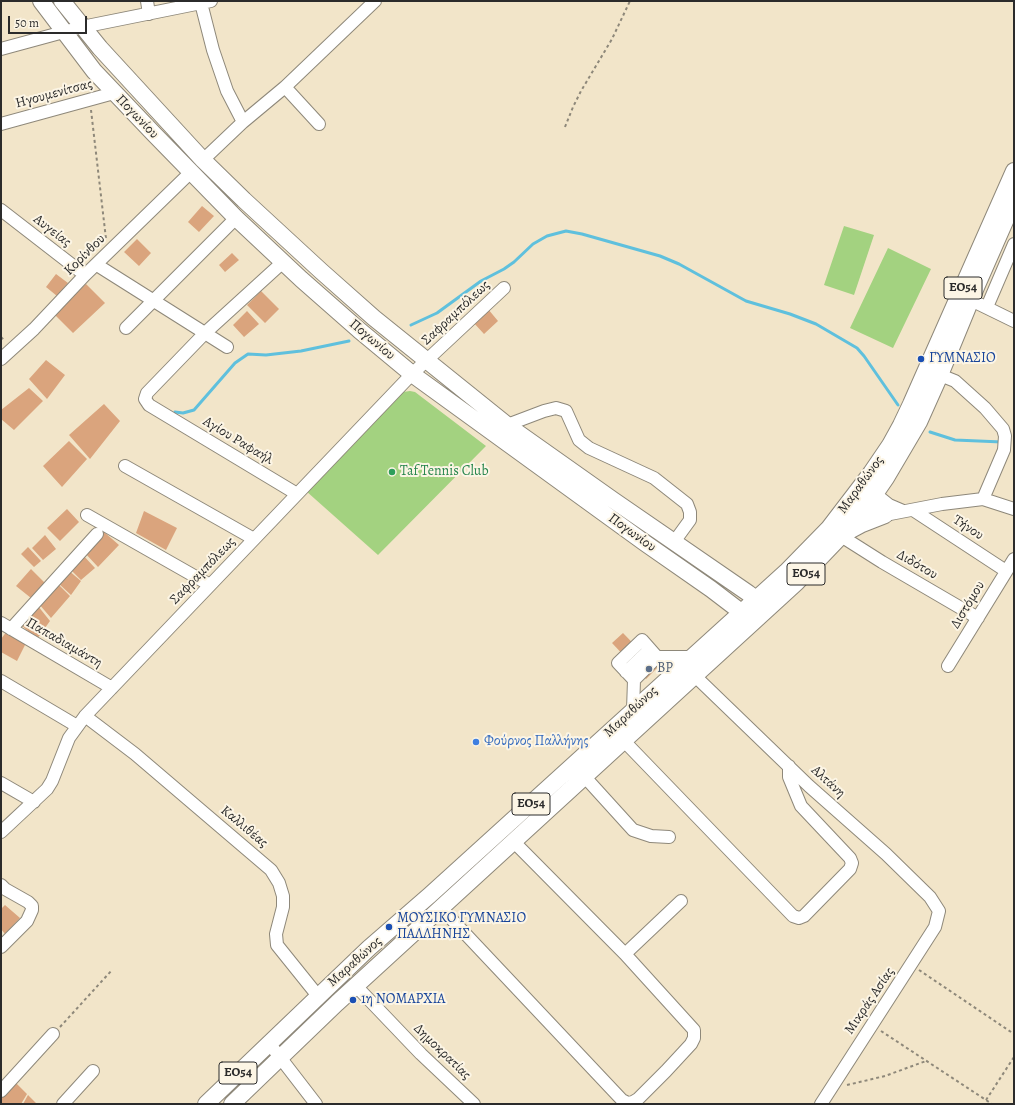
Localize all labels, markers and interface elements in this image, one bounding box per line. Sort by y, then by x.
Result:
scale bar [10,8,89,34]
text: 50 m [15,15,39,31]
street label: Ηγουμενίτσας [14,76,94,112]
street label: Πογωνίου [112,91,162,143]
street label: Αυγείας [30,211,74,251]
street label: Κορίνθου [61,231,109,279]
street label: Σαφραμπόλεως [418,277,494,349]
road number: ΕΟ54 [944,277,982,299]
street label: Πογωνίου [346,316,398,364]
place label: ΓΥΜΝΑΣΙΟ [929,351,996,367]
marker: ΓΥΜΝΑΣΙΟ [916,354,926,364]
street label: Αγίου Ραφαήλ [200,413,276,469]
street label: Μαραθώνος [834,453,888,517]
place label: Taf Tennis Club [400,464,488,480]
marker: Taf Tennis Club [387,467,397,477]
street label: Πογωνίου [605,510,659,556]
street label: Τήνου [949,512,987,544]
street label: Σαφραμπόλεως [167,534,239,608]
street label: Διδότου [894,547,940,583]
road number: ΕΟ54 [787,563,825,585]
street label: Διστόμου [947,578,989,632]
street label: Παπαδιαμάντη [23,614,105,672]
place label: BP [657,661,673,677]
marker: BP [644,664,654,674]
street label: Μαραθώνος [601,683,661,741]
place label: Φούρνος Παλλήνης [484,734,589,750]
marker: Φούρνος Παλλήνης [471,737,481,747]
street label: Αλτάνη [807,762,849,802]
road number: ΕΟ54 [512,793,550,815]
street label: Καλλιθέας [217,802,271,852]
place label: ΜΟΥΣΙΚΟ ΓΥΜΝΑΣΙΟ ΠΑΛΛΗΝΗΣ [397,911,526,944]
marker: ΜΟΥΣΙΚΟ ΓΥΜΝΑΣΙΟ ΠΑΛΛΗΝΗΣ [384,922,394,932]
street label: Μαραθώνος [324,933,386,991]
street label: Μικράς Ασίας [841,964,899,1038]
place label: 1η ΝΟΜΑΡΧΙΑ [361,992,446,1008]
marker: 1η ΝΟΜΑΡΧΙΑ [348,995,358,1005]
street label: Δημοκρατίας [410,1021,474,1083]
road number: ΕΟ54 [219,1062,257,1084]

